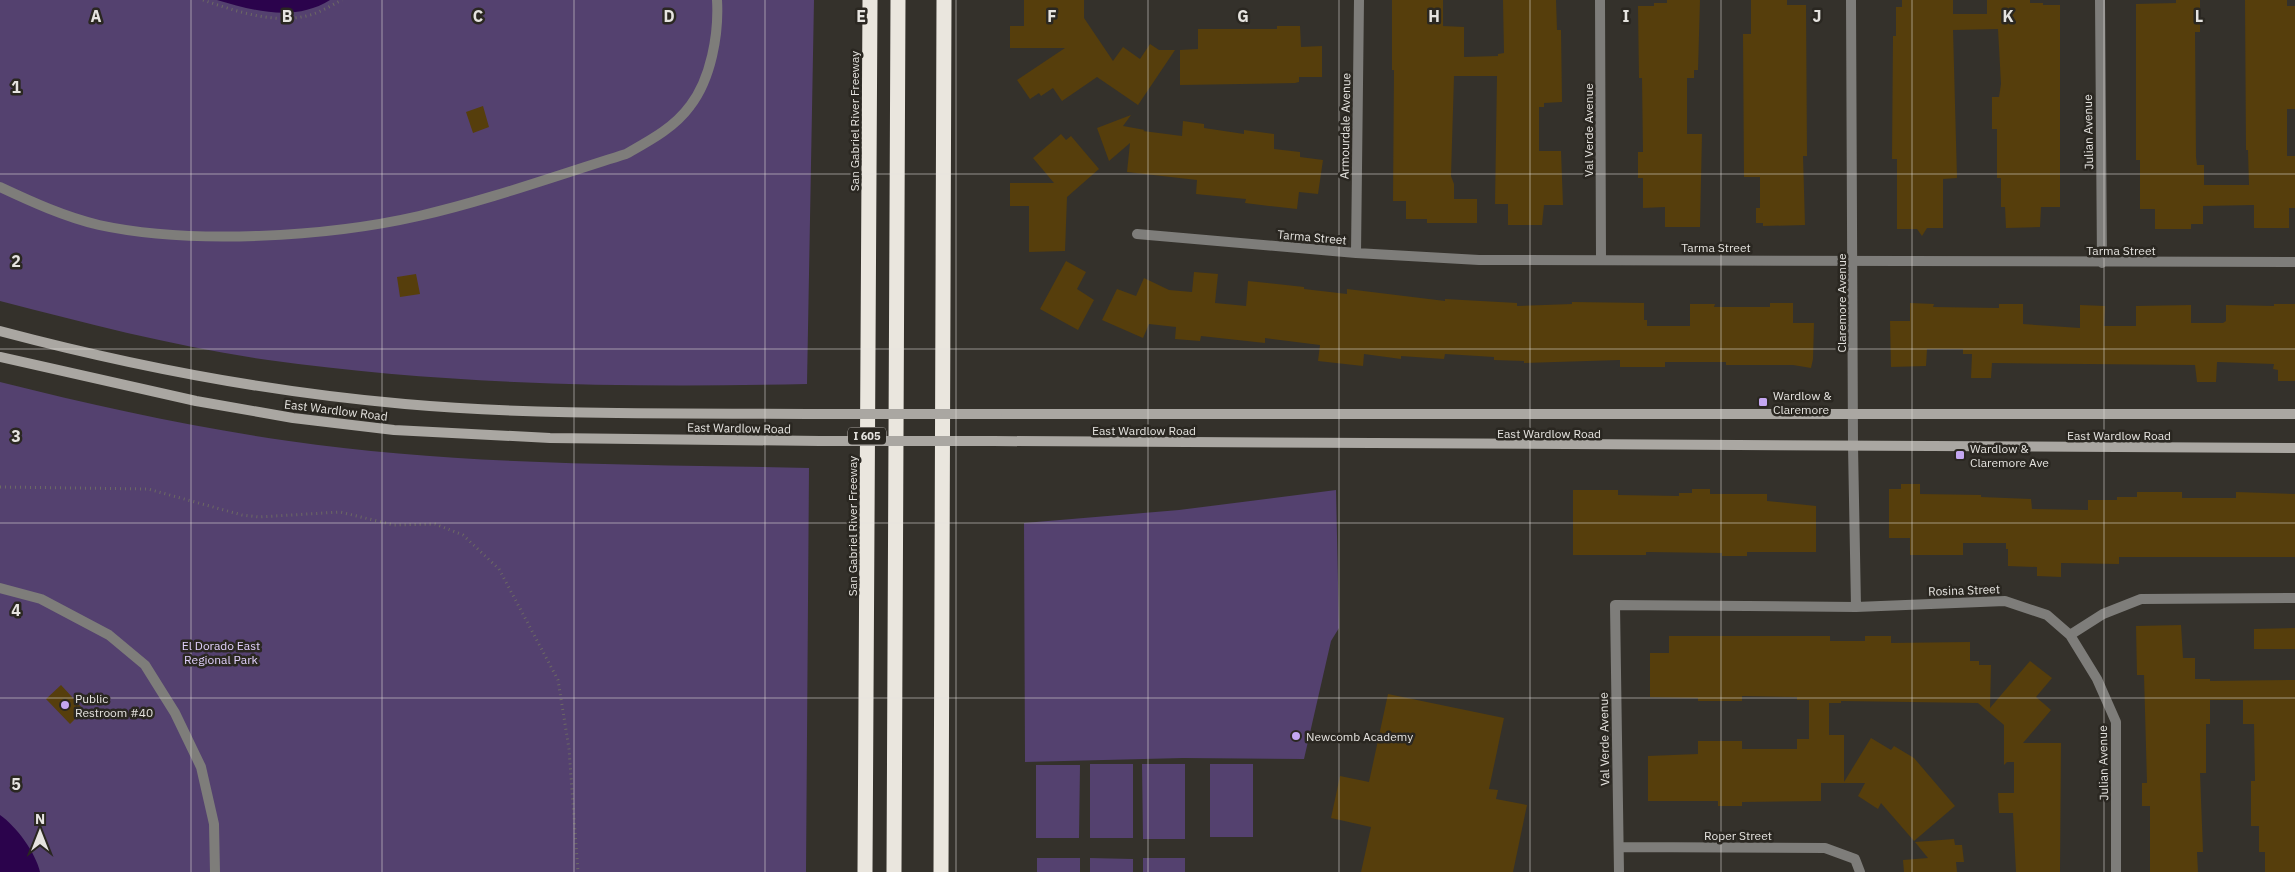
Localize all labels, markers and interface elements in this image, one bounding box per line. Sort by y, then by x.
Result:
text: A [91,6,102,26]
text: B [282,6,293,26]
text: C [473,6,483,26]
text: D [663,6,675,26]
text: E [856,6,866,26]
text: F [1047,6,1057,26]
text: G [1237,6,1249,26]
text: H [1428,6,1440,26]
text: I [1623,6,1630,26]
text: J [1813,6,1821,26]
text: K [2002,6,2014,26]
text: L [2195,6,2203,26]
street label: San Gabriel River Freeway [847,51,862,191]
street label: Armourdale Avenue [1337,72,1353,179]
text: 1 [11,77,21,97]
street label: Val Verde Avenue [1581,83,1596,177]
street label: Julian Avenue [2080,94,2096,170]
street label: Tarma Street [1277,227,1347,247]
street label: Tarma Street [1681,240,1751,255]
street label: Tarma Street [2086,243,2156,258]
text: 2 [11,251,21,271]
street label: Claremore Avenue [1834,253,1849,353]
place label: Wardlow & Claremore [1773,388,1832,417]
street label: East Wardlow Road [283,396,389,424]
marker: Wardlow & Claremore [1757,396,1769,408]
street label: East Wardlow Road [687,420,791,436]
street label: East Wardlow Road [1092,423,1196,438]
text: 3 [11,426,21,446]
street label: East Wardlow Road [1497,426,1601,441]
road number: I 605 [848,428,886,444]
street label: East Wardlow Road [2067,428,2171,443]
place label: Wardlow & Claremore Ave [1970,441,2049,470]
marker: Wardlow & Claremore Ave [1954,449,1966,461]
street label: San Gabriel River Freeway [845,456,860,596]
street label: Rosina Street [1928,581,2000,599]
text: 4 [11,600,21,620]
park label: El Dorado East Regional Park [182,638,260,667]
place label: Public Restroom #40 [75,691,153,720]
street label: Val Verde Avenue [1596,692,1612,786]
marker: Public Restroom #40 [59,699,71,711]
street label: Julian Avenue [2095,725,2111,801]
place label: Newcomb Academy [1306,729,1413,744]
marker: Newcomb Academy [1290,730,1302,742]
text: 5 [11,774,21,794]
north arrow [15,807,65,857]
text: N [35,810,45,828]
street label: Roper Street [1704,828,1772,843]

